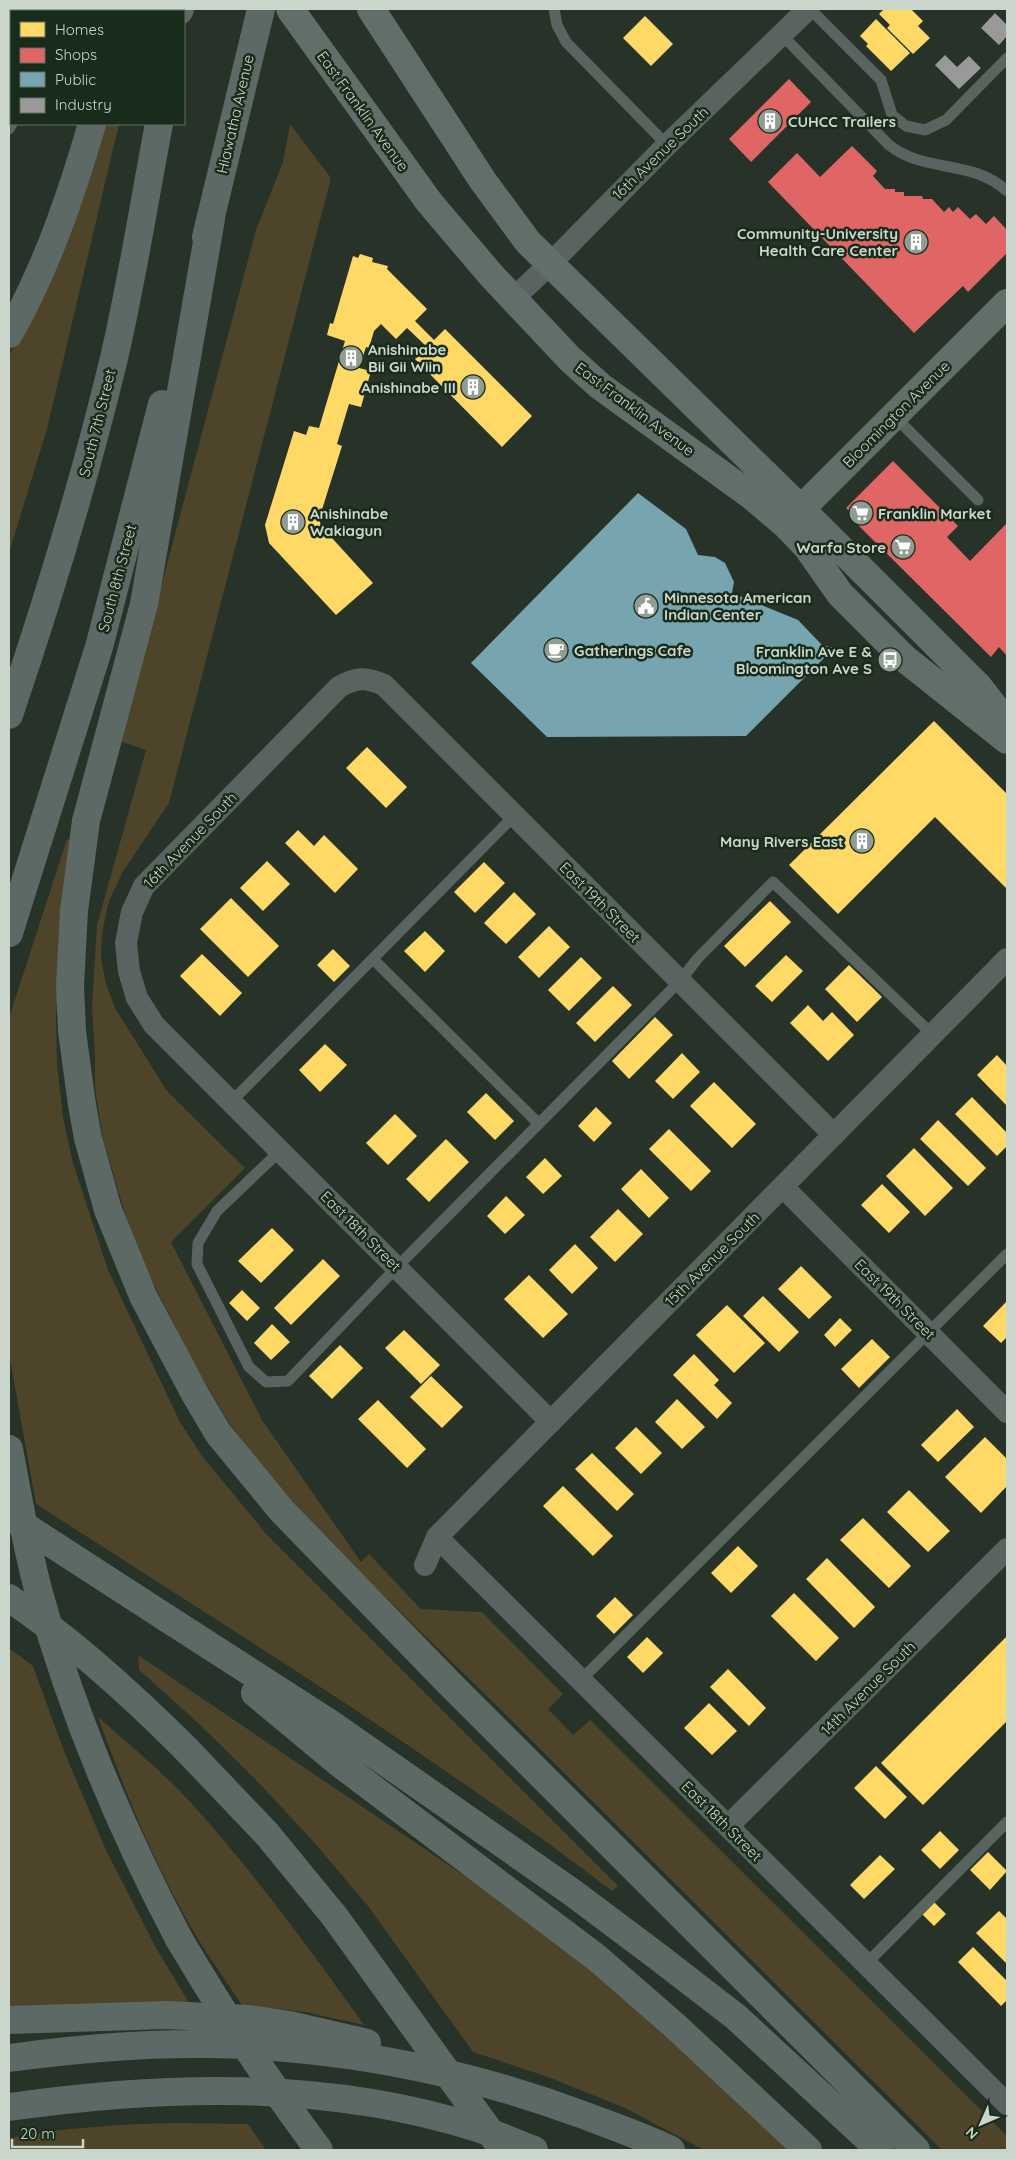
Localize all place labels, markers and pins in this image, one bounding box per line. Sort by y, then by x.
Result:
building icon: CUHCC Trailers [757,108,783,134]
place label: CUHCC Trailers [788,112,896,131]
place label: Community-University Health Care Center [737,224,898,260]
building icon: Community-University Health Care Center [903,229,929,255]
place label: Anishinabe Bii Gii Wiin [368,340,446,376]
building icon: Anishinabe Bii Gii Wiin [338,345,364,371]
building icon: Anishinabe III [460,374,486,400]
place label: Anishinabe III [361,378,456,397]
supermarket icon: Franklin Market [848,500,874,526]
place label: Anishinabe Wakiagun [310,504,388,540]
place label: Franklin Market [878,504,992,523]
building icon: Anishinabe Wakiagun [280,509,306,535]
supermarket icon: Warfa Store [890,534,916,560]
place label: Warfa Store [796,538,886,557]
place label: Minnesota American Indian Center [664,588,811,624]
public building icon: Minnesota American Indian Center [633,593,659,619]
cafe icon: Gatherings Cafe [543,637,569,663]
place label: Gatherings Cafe [574,641,692,660]
place label: Franklin Ave E & Bloomington Ave S [736,642,872,678]
bus stop icon: Franklin Ave E & Bloomington Ave S [877,647,903,673]
building icon: Many Rivers East [849,828,875,854]
place label: Many Rivers East [720,832,844,851]

